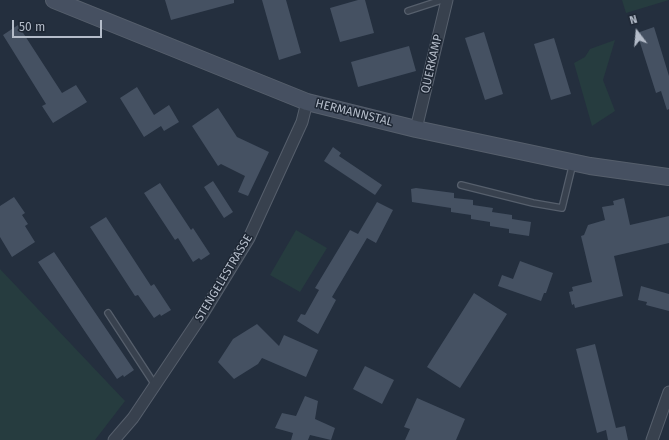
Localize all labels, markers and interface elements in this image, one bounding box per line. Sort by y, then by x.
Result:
scale bar [14,12,104,38]
north arrow [617,12,657,52]
text: N [628,13,639,27]
text: 50 m [19,20,45,34]
street label: QUERKAMP [418,33,446,95]
street label: HERMANNSTAL [314,96,394,130]
street label: STENGELESTRASSE [192,232,256,324]

